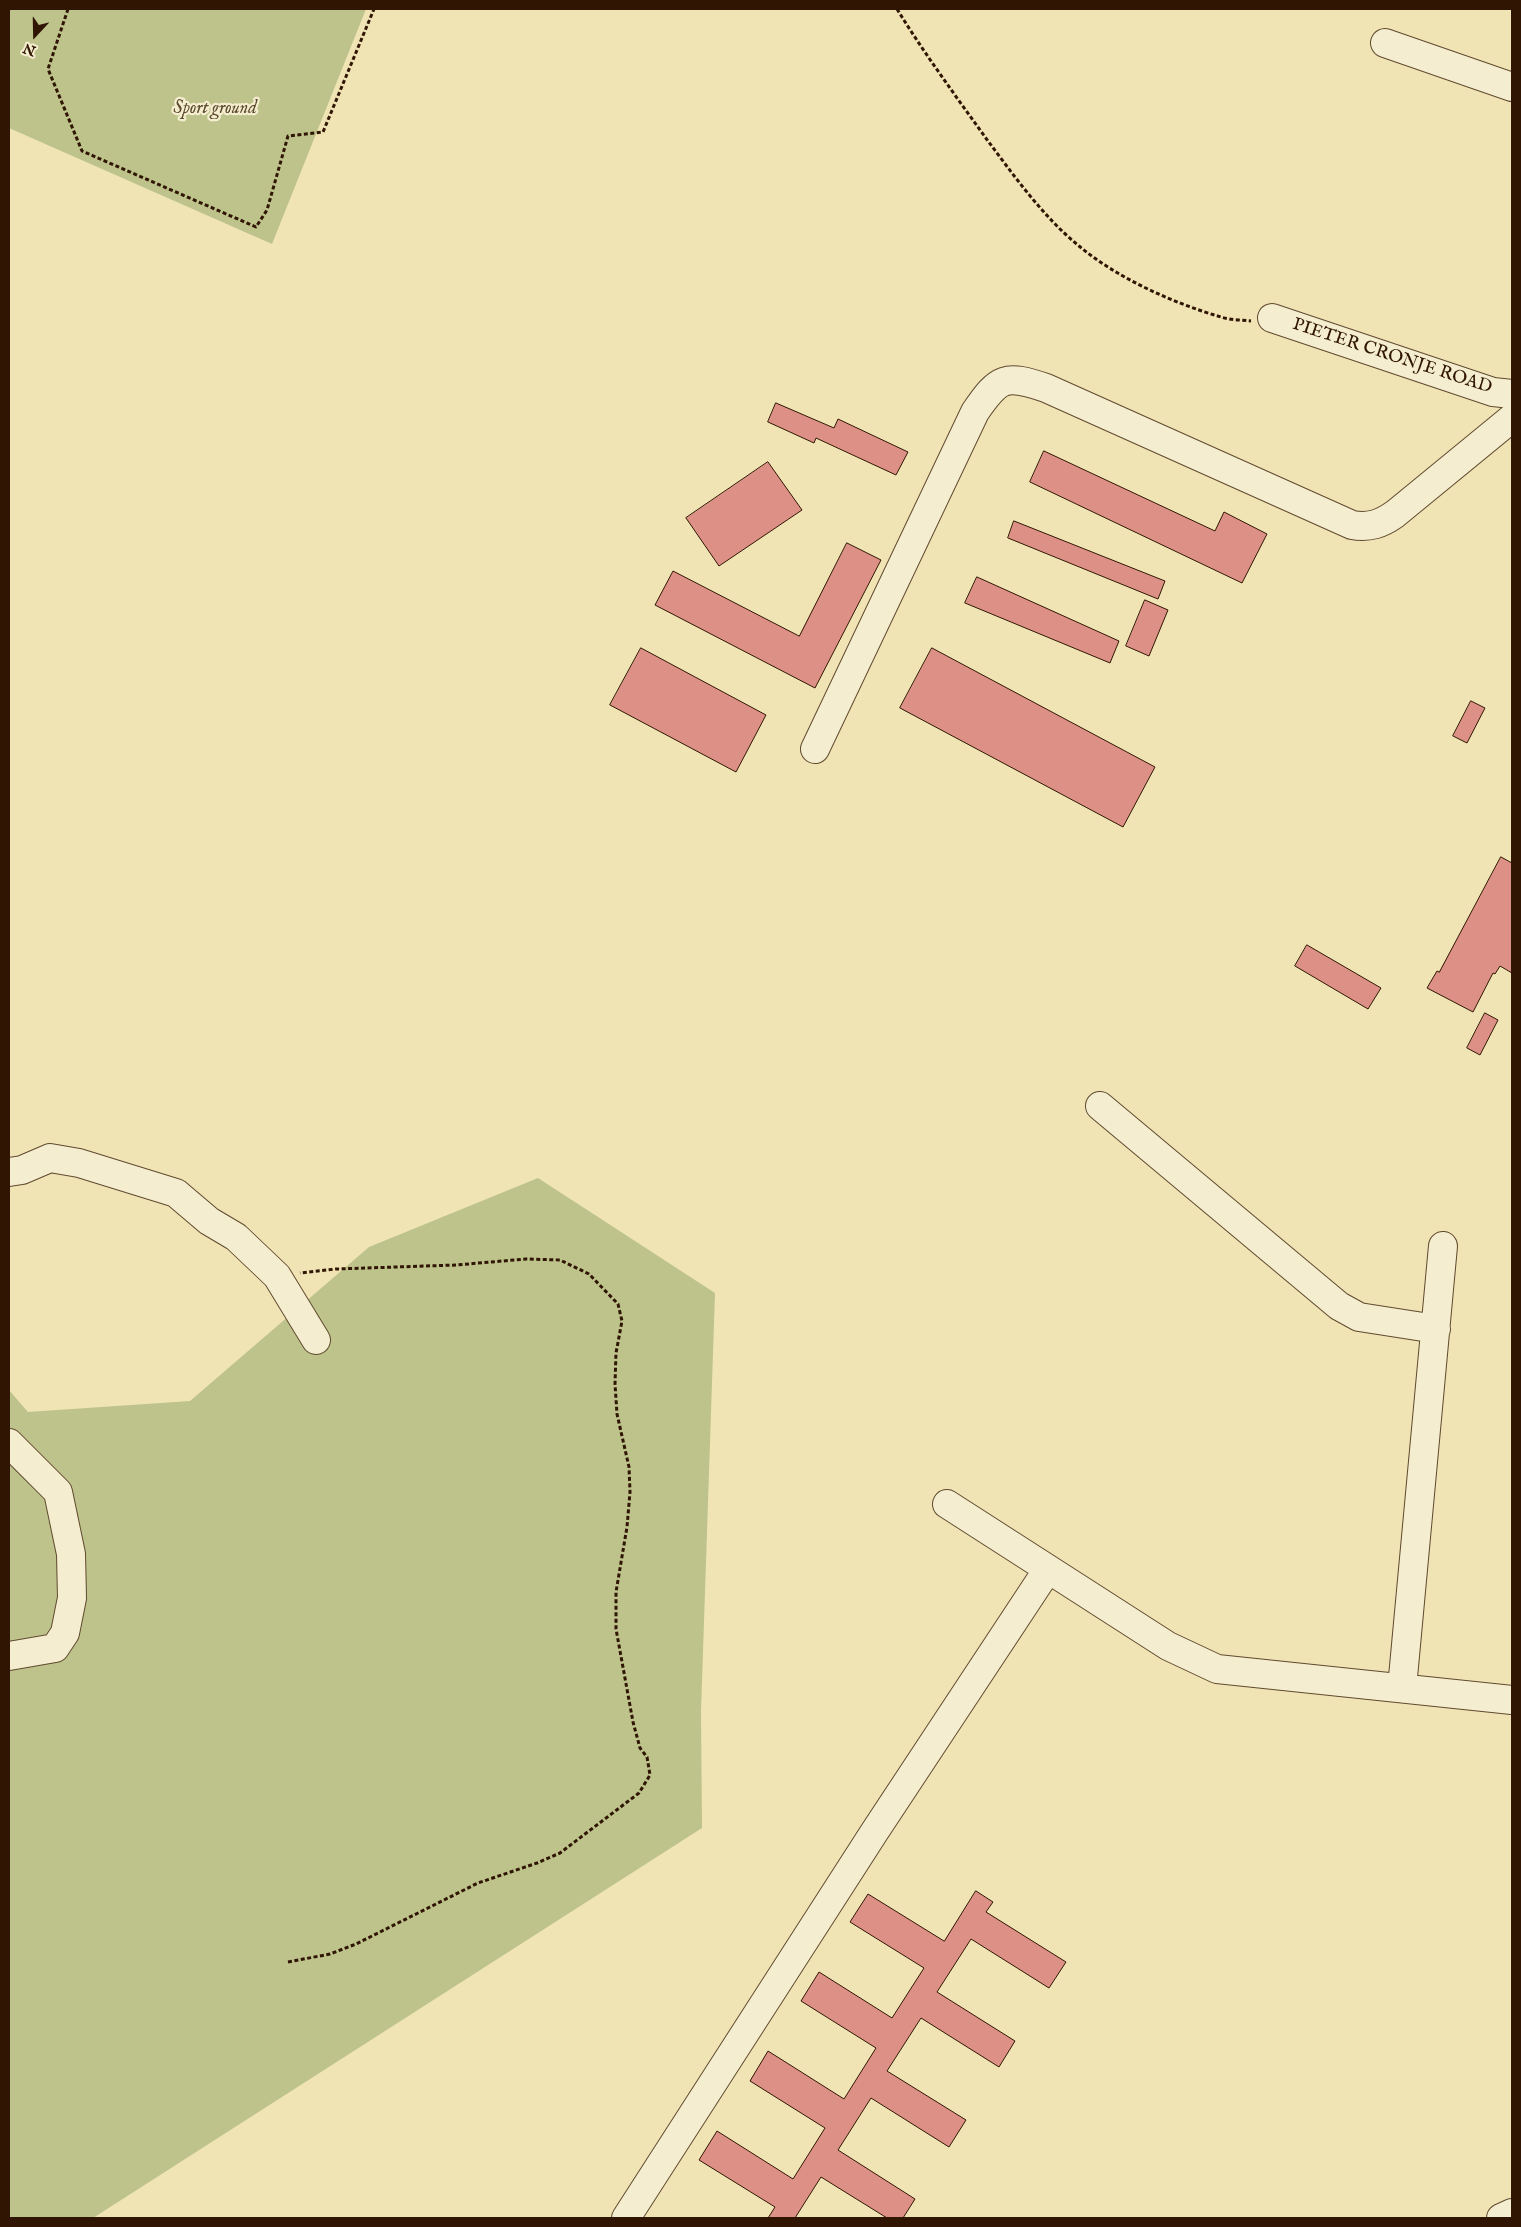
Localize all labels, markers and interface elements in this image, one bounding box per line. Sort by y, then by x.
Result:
north arrow [10,10,60,60]
text: N [21,38,39,60]
park label: Sport ground [173,98,257,120]
street label: PIETER CRONJE ROAD [1290,315,1494,399]

